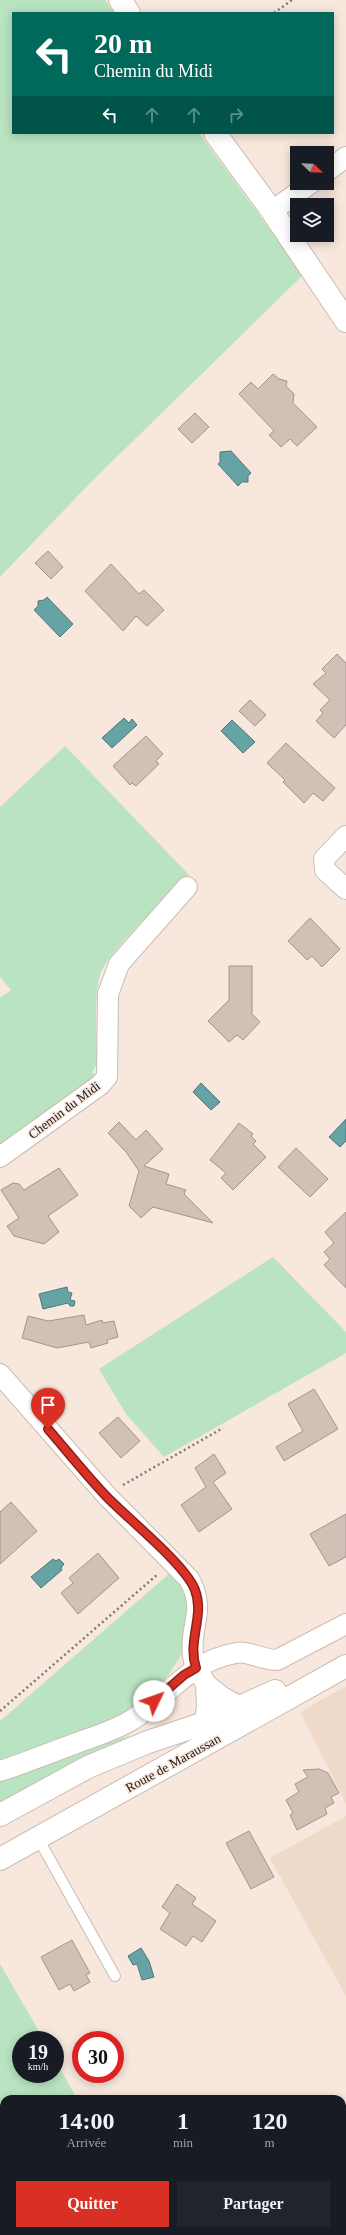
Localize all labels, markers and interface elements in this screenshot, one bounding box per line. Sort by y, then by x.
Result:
icon: left [28,28,80,80]
text: 20 m [94,28,152,59]
text: Chemin du Midi [94,61,213,81]
icon: left [99,104,121,126]
icon: ahead [141,104,163,126]
icon: ahead [183,104,205,126]
icon: right [225,104,247,126]
north arrow [290,146,334,190]
map controls [290,146,334,242]
button: layers [290,198,334,242]
street label: Chemin du Midi [25,1078,103,1142]
pin [31,1388,65,1429]
icon: arrive [37,1394,59,1416]
position arrow [133,1680,175,1722]
street label: Route de Maraussan [123,1730,223,1795]
speed limit sign: 30 [72,2031,124,2083]
text: 19 [28,2041,48,2063]
text: km/h [28,2061,48,2072]
text: 14:00 [58,2108,114,2134]
text: 1 [177,2108,189,2134]
text: 120 [252,2108,288,2134]
text: Arrivée [67,2135,106,2150]
text: min [173,2135,193,2150]
text: m [264,2135,275,2150]
button: Quitter [16,2181,169,2227]
button: Partager [177,2181,330,2227]

